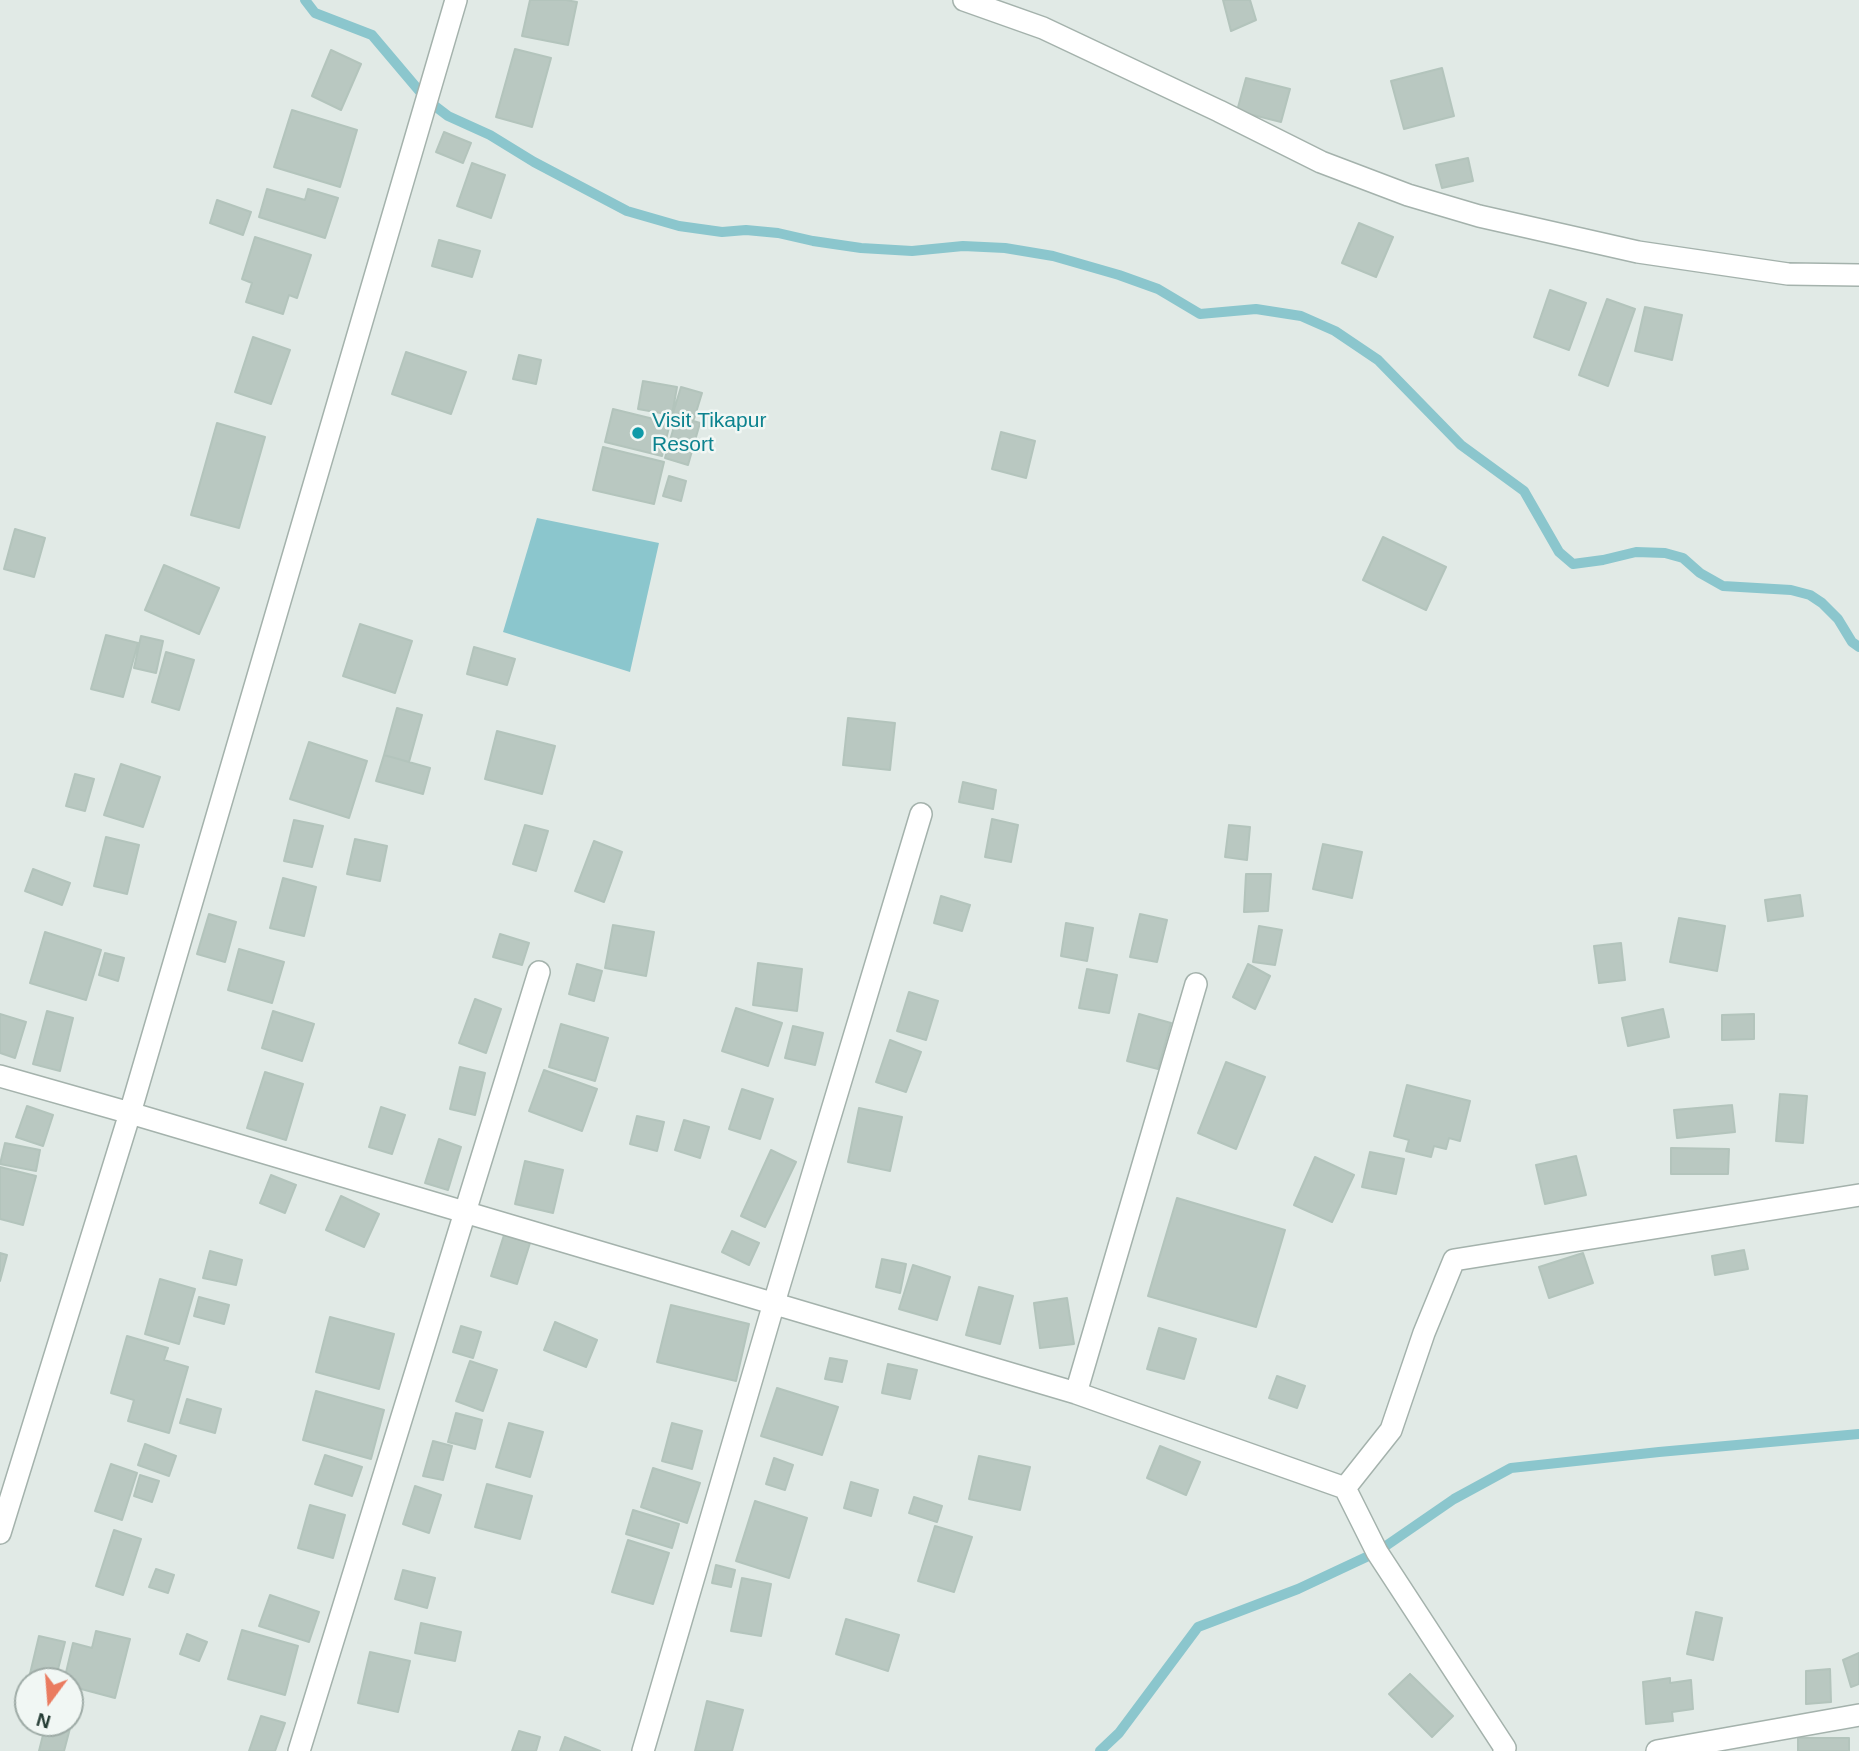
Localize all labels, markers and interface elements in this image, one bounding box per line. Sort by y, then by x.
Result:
place label: Visit Tikapur Resort [652,408,766,458]
marker: Visit Tikapur Resort [630,425,646,441]
north arrow [14,1667,84,1737]
text: N [34,1709,53,1733]

